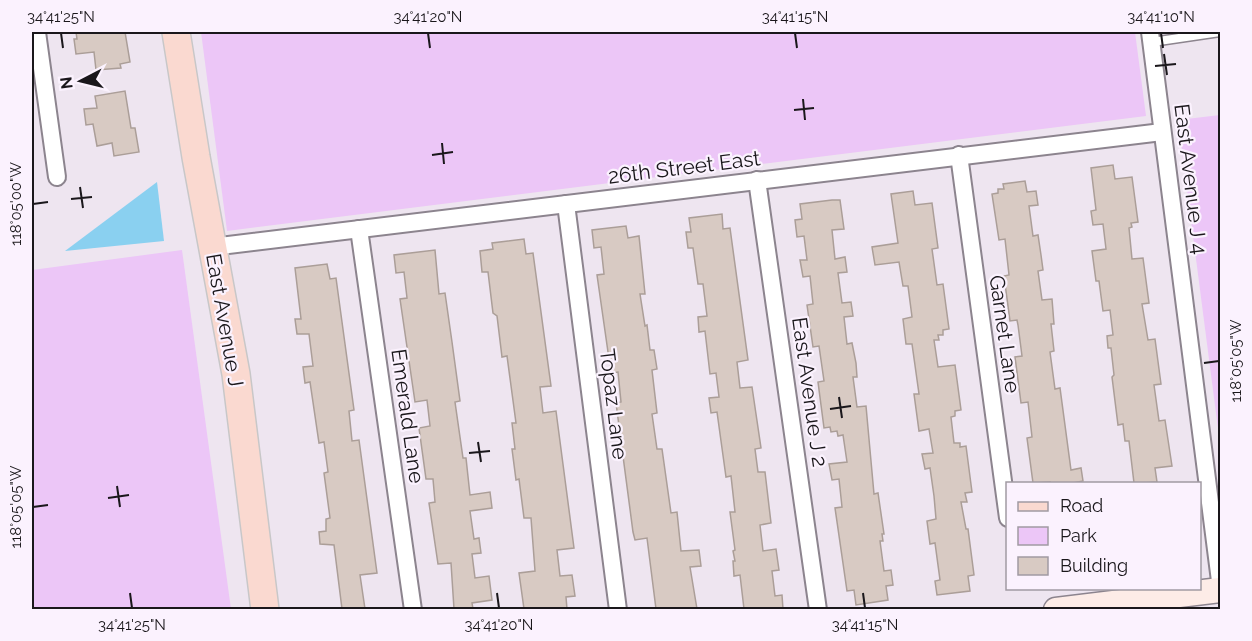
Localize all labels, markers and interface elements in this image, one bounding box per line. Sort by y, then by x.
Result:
text: 34°41'25"N [27,8,95,26]
text: 34°41'20"N [394,8,462,26]
text: 34°41'15"N [762,8,828,26]
text: 34°41'10"N [1127,8,1195,26]
north arrow [51,51,111,111]
text: N [56,76,77,90]
street label: East Avenue J 4 [1169,102,1213,256]
street label: 26th Street East [606,145,762,189]
text: 118°05'00"W [7,162,25,246]
street label: East Avenue J [201,252,249,388]
street label: Garnet Lane [984,273,1026,395]
street label: East Avenue J 2 [787,316,833,468]
text: 118°05'05"W [1227,319,1245,403]
street label: Emerald Lane [386,347,430,485]
street label: Topaz Lane [595,347,633,461]
text: 118°05'05"W [7,465,25,549]
legend [1006,482,1201,590]
text: Road [1060,495,1103,516]
text: Park [1060,525,1097,546]
text: Building [1060,555,1128,576]
text: 34°41'25"N [98,616,166,634]
text: 34°41'20"N [465,616,533,634]
text: 34°41'15"N [832,616,898,634]

